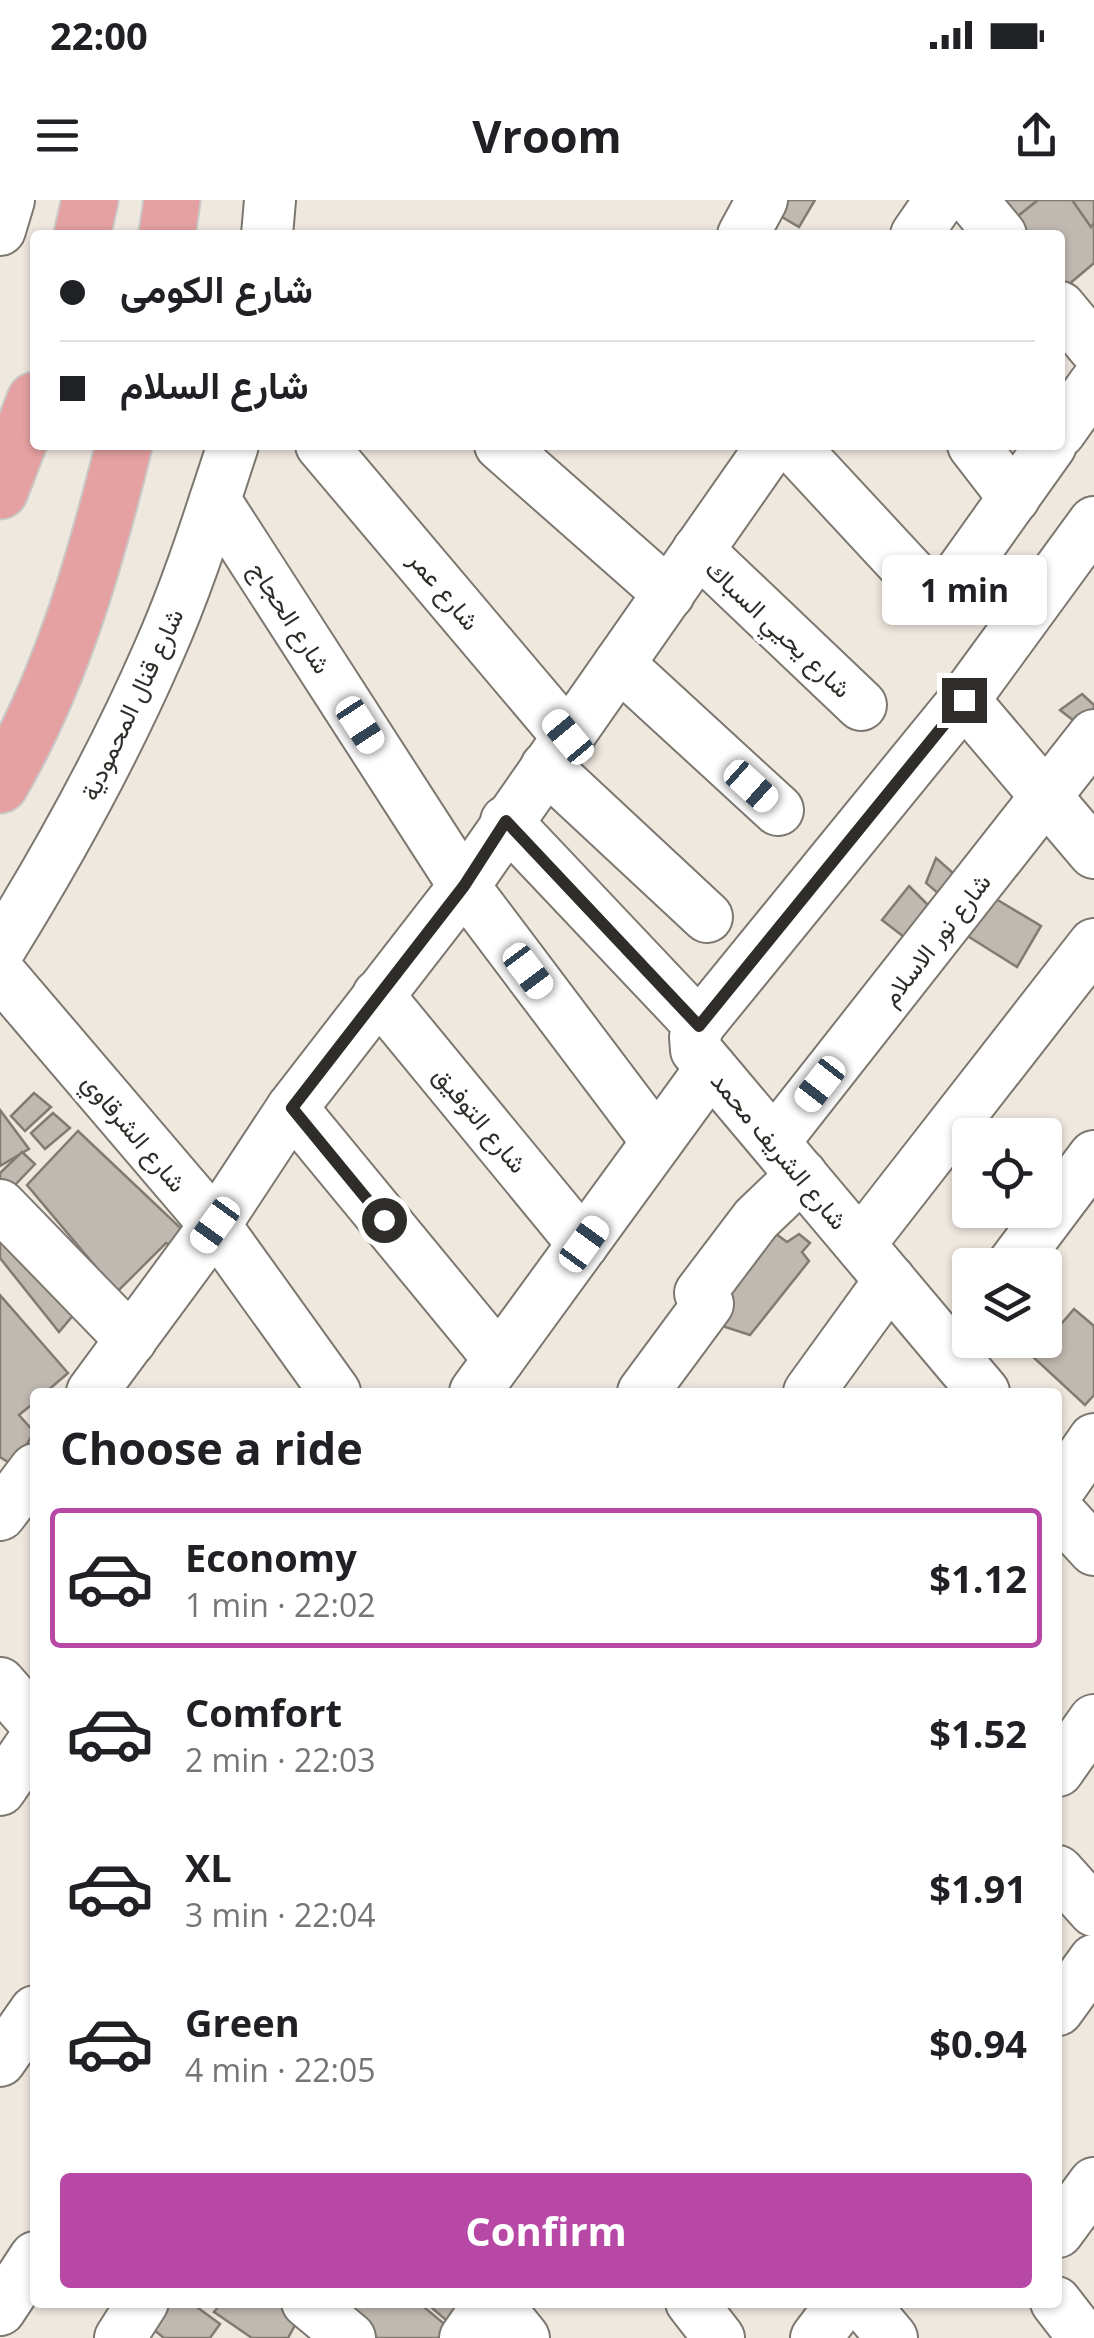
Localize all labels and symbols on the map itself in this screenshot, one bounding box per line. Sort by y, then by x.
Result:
street label: شارع عمر [400,542,488,638]
street label: شارع يحيي السباك [695,551,859,708]
street label: شارع الحجاج [241,554,340,680]
callout: 1 min [882,555,1046,625]
street label: شارع قنال المحمودية [72,602,191,806]
route end [942,678,987,723]
car [331,692,389,758]
car [537,704,599,770]
car [719,755,783,817]
street label: شارع نور الاسلام [872,866,998,1013]
car [498,938,558,1004]
car [790,1051,850,1117]
street label: شارع التوفيق [426,1058,536,1180]
street label: شارع الشريف محمد [703,1064,856,1237]
street label: شارع الشرقاوي [71,1065,195,1202]
car [185,1192,245,1258]
route start [362,1198,407,1243]
car [554,1211,614,1277]

